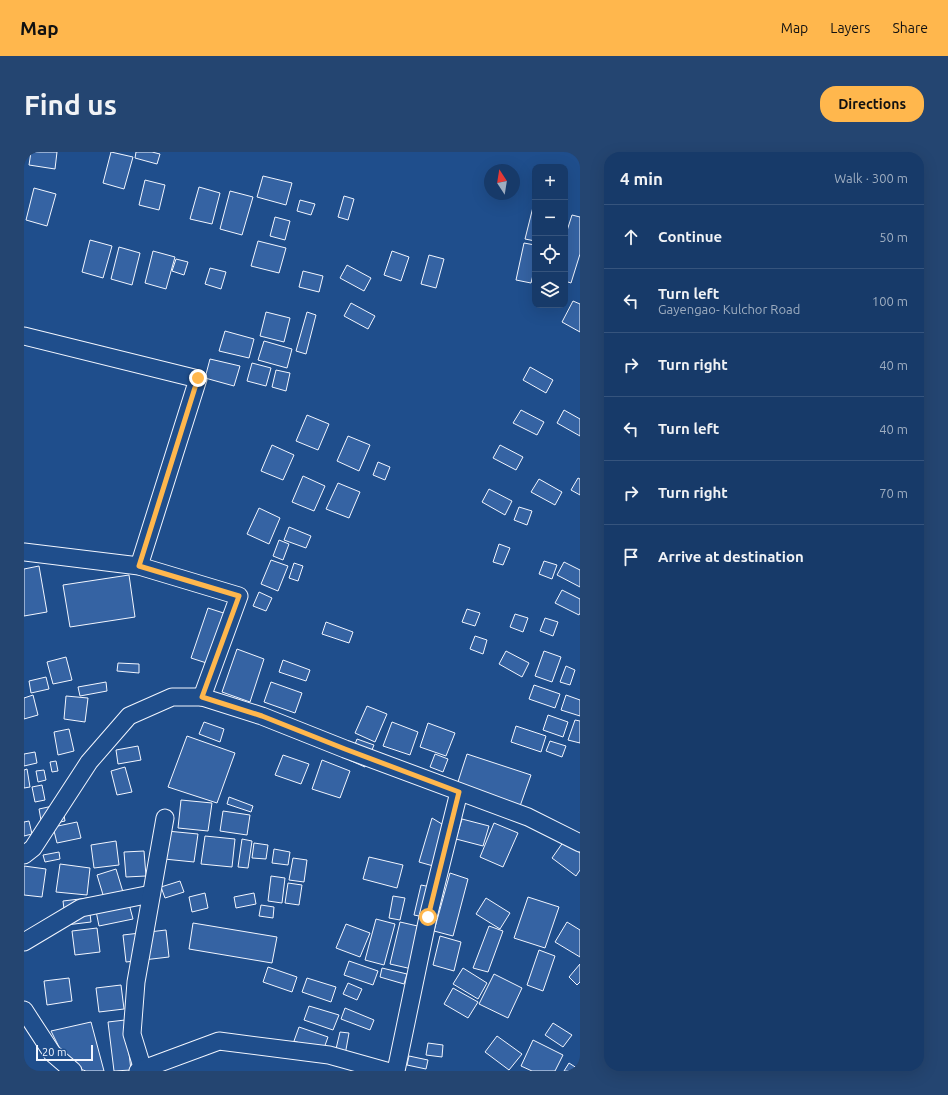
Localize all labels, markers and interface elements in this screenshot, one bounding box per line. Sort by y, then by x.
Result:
text: Map [20,17,59,39]
text: Map [781,20,808,36]
text: Layers [830,20,870,36]
text: Share [892,20,928,36]
button: Directions [820,86,924,122]
text: Find us [24,89,117,120]
north arrow [484,164,520,200]
map controls [532,164,568,308]
button: + [532,164,568,200]
text: 4 min [620,169,663,188]
text: Walk · 300 m [834,171,908,185]
button: − [532,200,568,236]
icon: ahead [620,226,642,248]
text: Continue [658,228,722,245]
text: 50 m [879,230,908,244]
button: locate [532,236,568,272]
button: layers [532,272,568,308]
text: Turn left [658,285,719,302]
icon: left [620,290,642,312]
text: 100 m [872,294,908,308]
text: Gayengao- Kulchor Road [658,302,800,316]
icon: right [620,354,642,376]
text: Turn right [658,356,728,373]
text: 40 m [879,358,908,372]
route end [189,369,207,387]
icon: left [620,418,642,440]
text: Turn left [658,420,719,437]
text: 40 m [879,422,908,436]
icon: right [620,482,642,504]
text: Turn right [658,484,728,501]
text: 70 m [879,486,908,500]
icon: arrive [620,546,642,568]
text: Arrive at destination [658,548,804,565]
route start [419,908,437,926]
scale bar [36,1043,93,1062]
text: 20 m [42,1046,66,1058]

